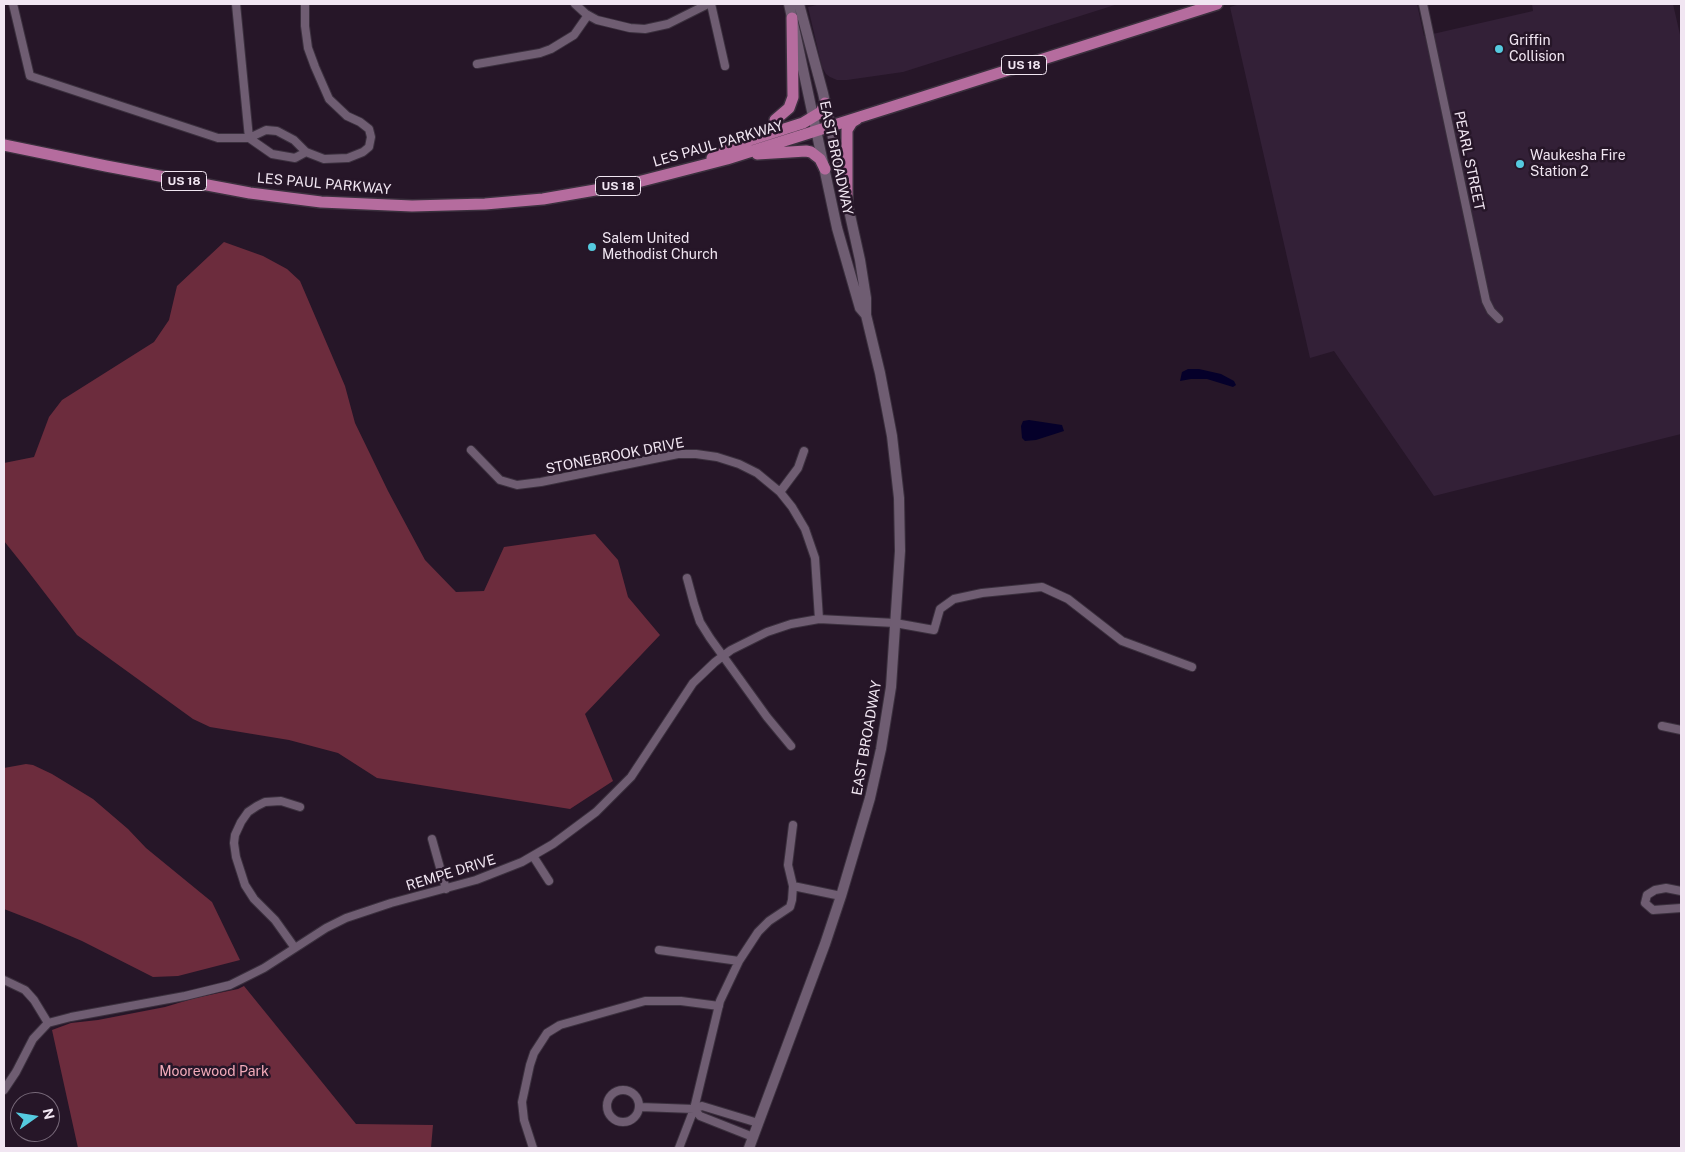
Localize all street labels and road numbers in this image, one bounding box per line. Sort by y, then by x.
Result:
road number: US 18 [1002,56,1046,74]
street label: EAST BROADWAY [816,99,856,217]
street label: PEARL STREET [1450,110,1488,212]
street label: LES PAUL PARKWAY [651,117,785,171]
street label: LES PAUL PARKWAY [256,170,392,198]
road number: US 18 [162,172,206,190]
road number: US 18 [596,177,640,196]
street label: STONEBROOK DRIVE [544,434,686,478]
street label: EAST BROADWAY [849,679,885,797]
street label: REMPE DRIVE [404,851,498,895]

